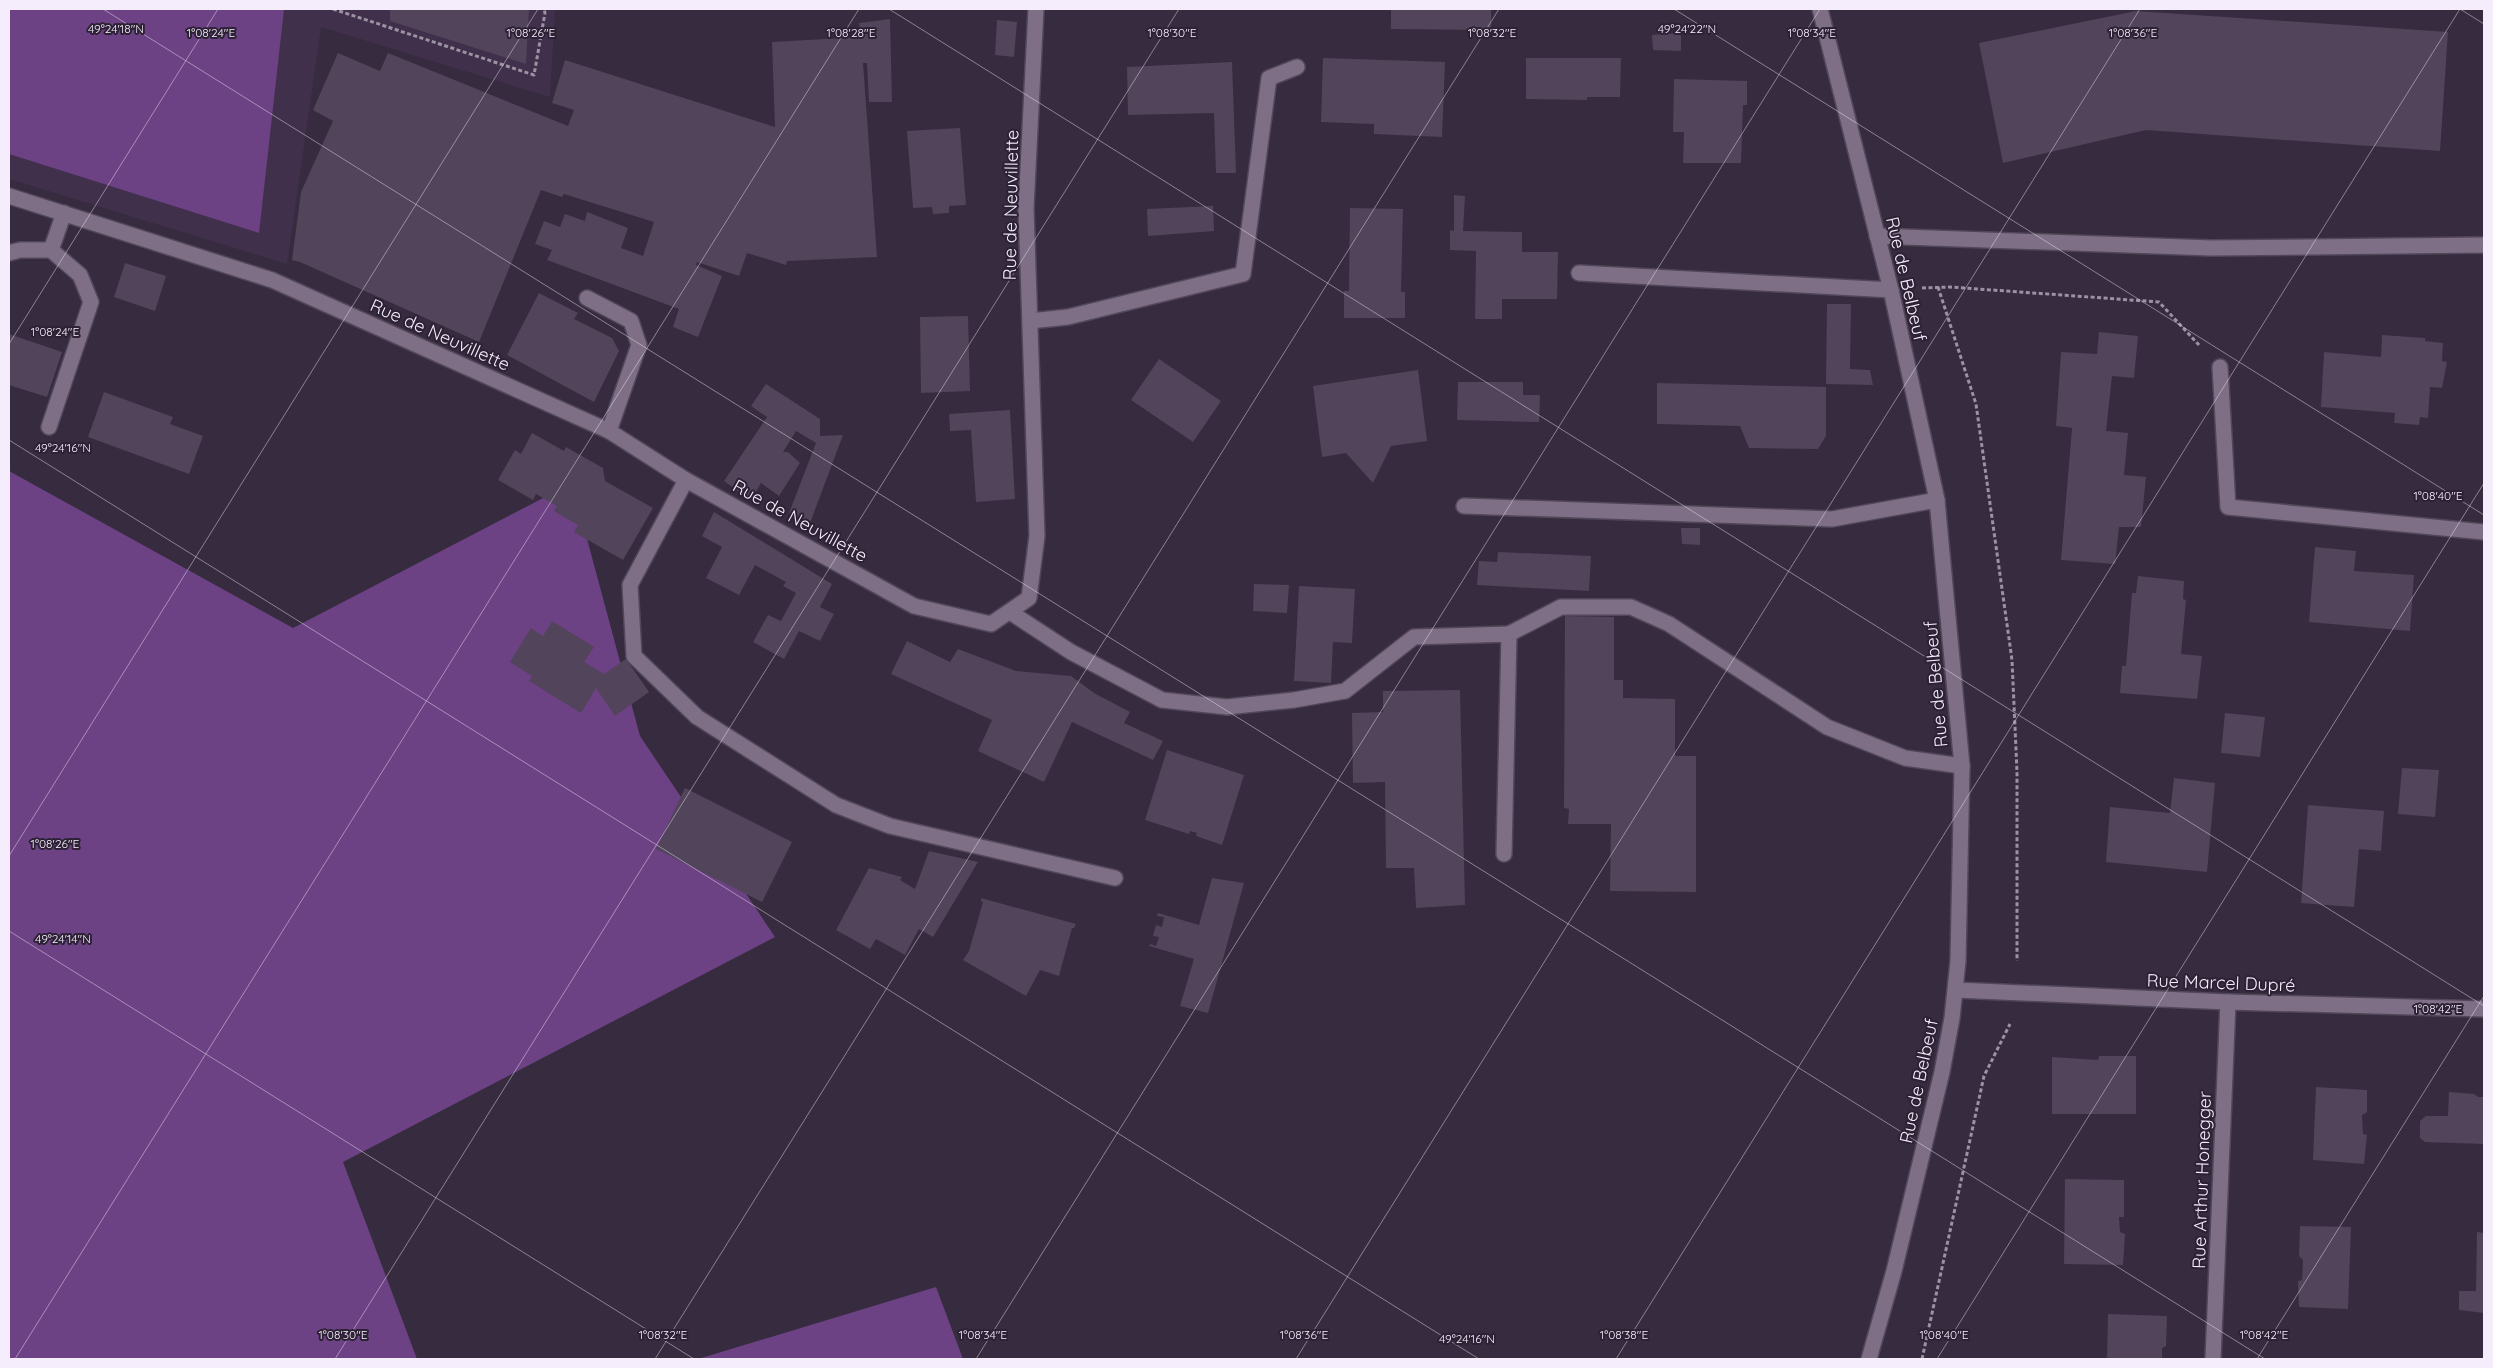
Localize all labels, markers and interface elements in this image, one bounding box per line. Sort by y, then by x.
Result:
text: 49°24'18"N [88,21,144,36]
text: 49°24'22"N [1658,21,1716,36]
text: 1°08'24"E [187,25,235,40]
text: 1°08'26"E [507,25,556,40]
text: 1°08'28"E [827,25,876,40]
text: 1°08'30"E [1147,25,1197,40]
text: 1°08'32"E [1468,25,1517,40]
text: 1°08'34"E [1788,25,1836,40]
text: 1°08'36"E [2109,25,2157,40]
street label: Rue de Neuvillette [998,129,1023,281]
street label: Rue de Belbeuf [1881,214,1932,344]
street label: Rue de Neuvillette [367,293,514,376]
text: 1°08'24"E [31,324,79,339]
text: 49°24'16"N [35,440,91,455]
street label: Rue de Neuvillette [729,474,872,567]
text: 1°08'40"E [2413,488,2463,503]
street label: Rue de Belbeuf [1918,619,1952,748]
text: 1°08'26"E [31,836,80,851]
text: 49°24'14"N [35,931,91,946]
street label: Rue Marcel Dupré [2146,968,2296,997]
text: 1°08'42"E [2414,1001,2463,1016]
street label: Rue de Belbeuf [1894,1016,1943,1145]
street label: Rue Arthur Honegger [2187,1091,2216,1269]
text: 1°08'30"E [318,1327,368,1342]
text: 1°08'32"E [639,1327,688,1342]
text: 1°08'34"E [959,1327,1007,1342]
text: 1°08'36"E [1280,1327,1328,1342]
text: 1°08'38"E [1600,1327,1648,1342]
text: 1°08'40"E [1919,1327,1969,1342]
text: 1°08'42"E [2240,1327,2289,1342]
text: 49°24'16"N [1439,1331,1495,1346]

